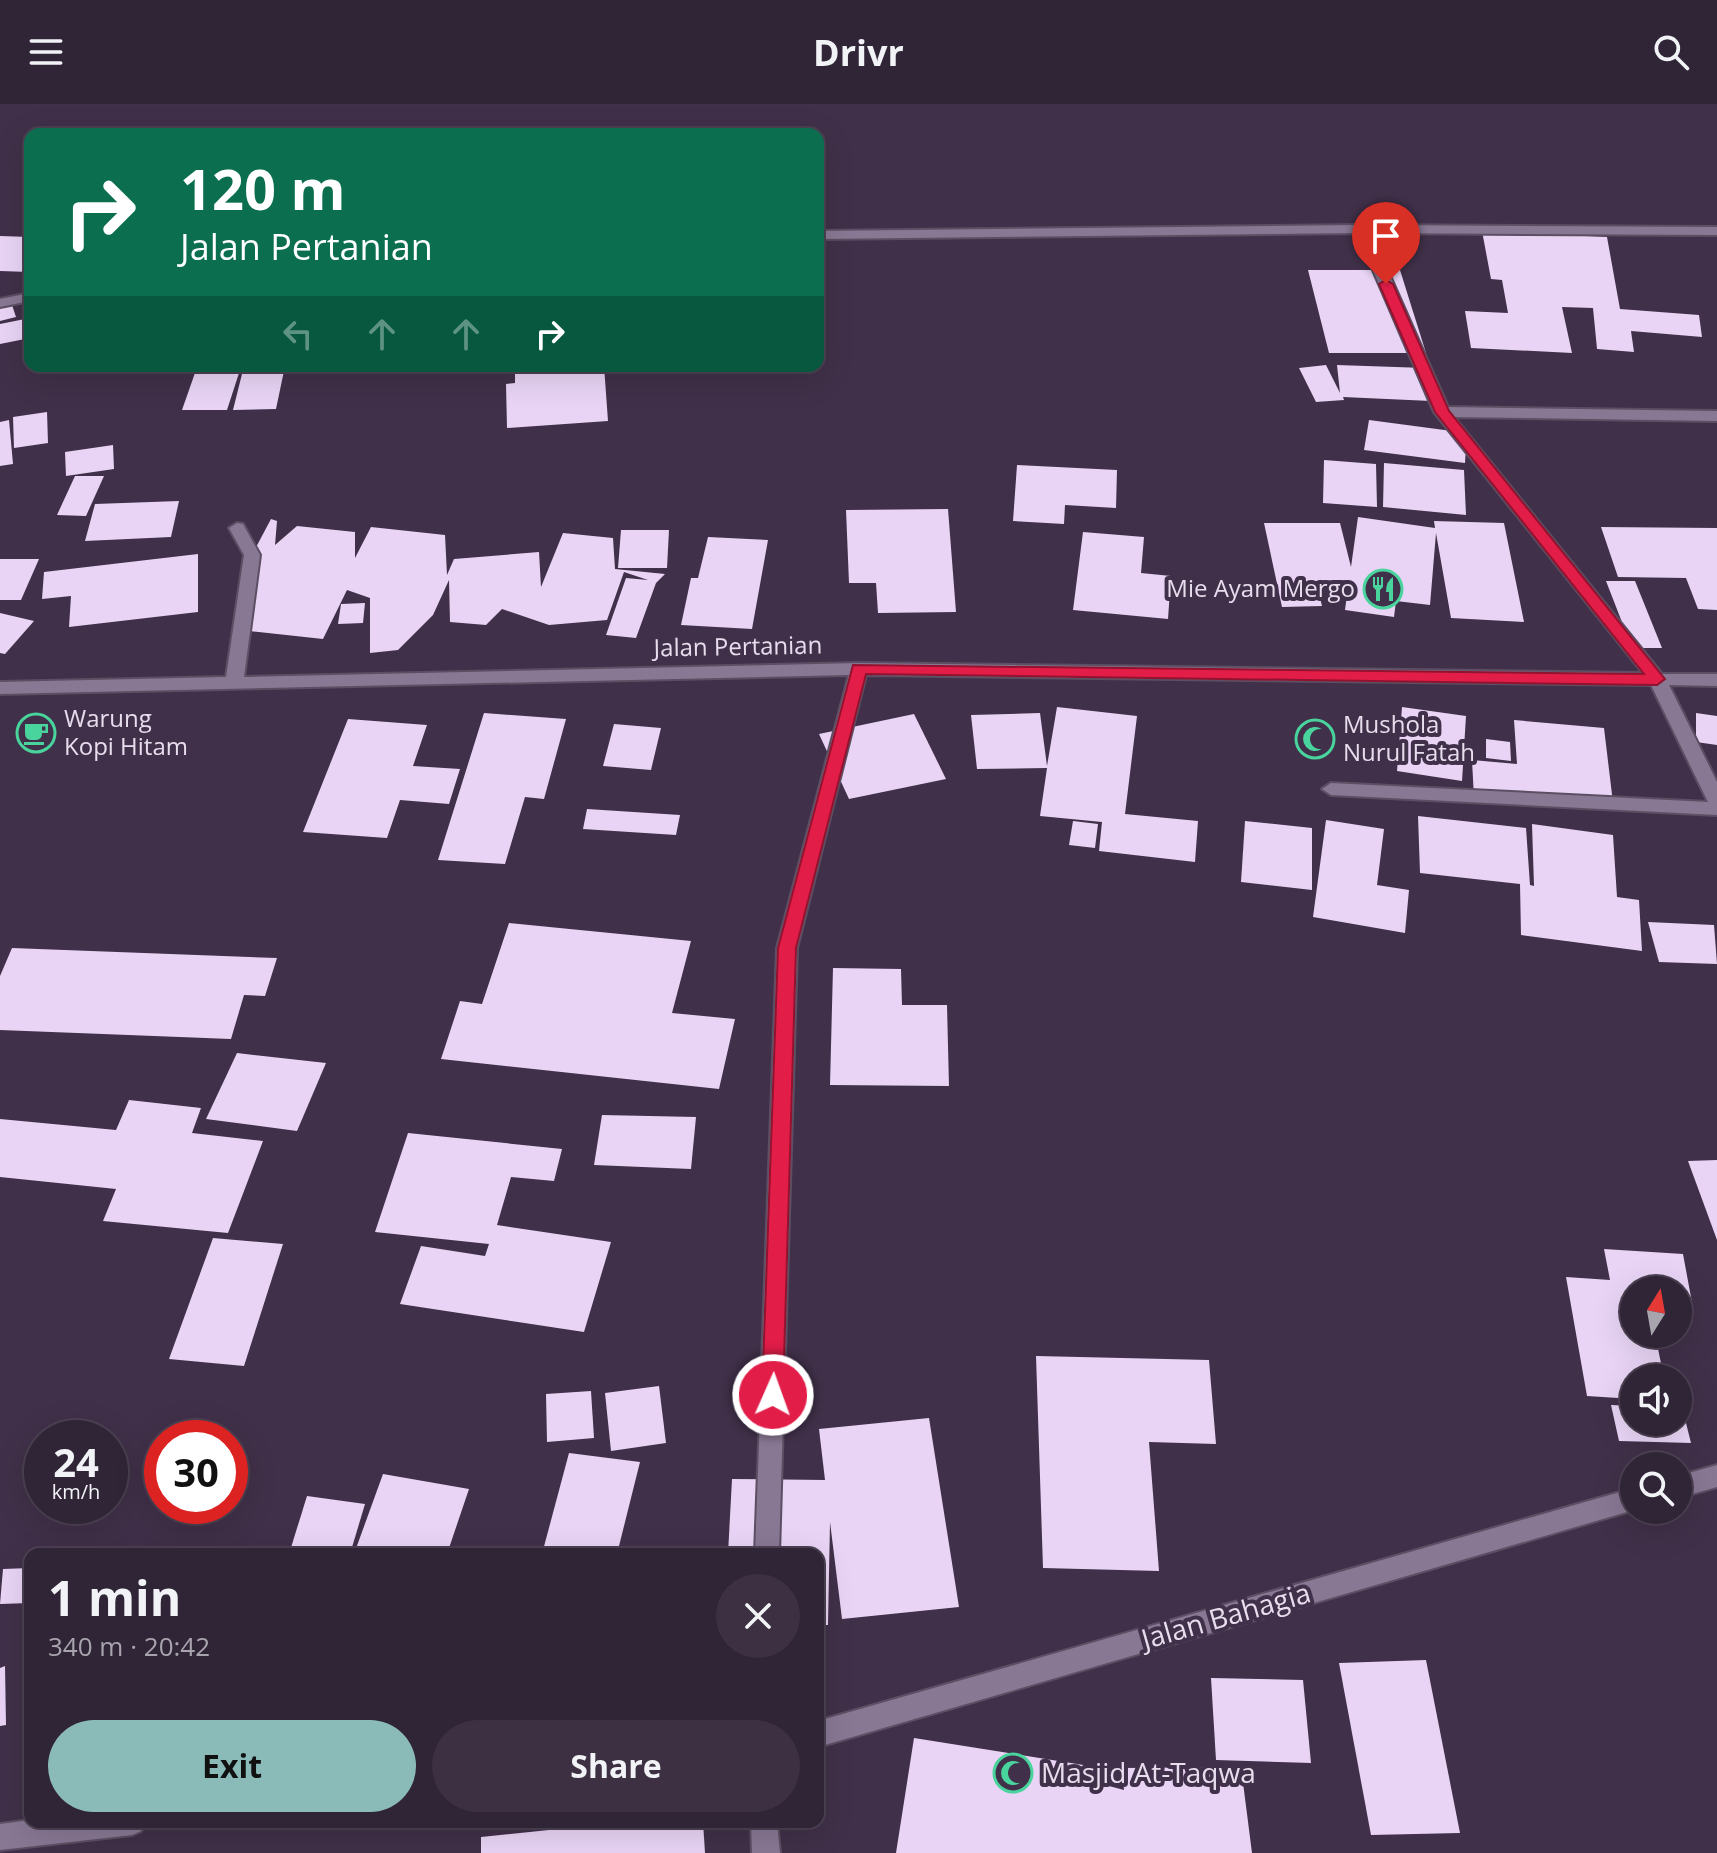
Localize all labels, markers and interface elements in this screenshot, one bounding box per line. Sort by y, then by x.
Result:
text: Drivr [813,28,904,77]
icon: menu [24,30,68,74]
icon: search [1649,30,1693,74]
text: 120 m [180,150,346,226]
icon: right [48,160,152,264]
pin [1352,202,1420,284]
icon: arrive [1364,214,1408,258]
text: Jalan Pertanian [180,222,433,271]
icon: left [276,312,320,356]
icon: ahead [360,312,404,356]
icon: ahead [444,312,488,356]
icon: right [528,312,572,356]
restaurant icon: Mie Ayam Mergo [1362,568,1404,610]
place label: Mie Ayam Mergo [1166,571,1355,604]
street label: Jalan Pertanian [651,628,823,664]
place label: Warung Kopi Hitam [64,701,188,762]
place label: Mushola Nurul Fatah [1343,707,1475,768]
cafe icon: Warung Kopi Hitam [15,712,57,754]
mosque icon: Mushola Nurul Fatah [1294,718,1336,760]
north arrow [1620,1276,1692,1348]
map controls [1620,1276,1692,1524]
position arrow [731,1353,815,1437]
button: sound [1620,1364,1692,1436]
speed limit sign: 30 [144,1420,248,1524]
text: 24 [53,1434,99,1489]
button: search [1620,1452,1692,1524]
text: km/h [52,1478,100,1505]
text: 1 min [48,1565,181,1630]
street label: Jalan Bahagia [1134,1573,1315,1658]
button: close [716,1574,800,1658]
text: 340 m · 20:42 [48,1628,210,1664]
button: Exit [48,1720,416,1812]
button: Share [432,1720,800,1812]
mosque icon: Masjid At-Taqwa [992,1752,1034,1794]
place label: Masjid At-Taqwa [1041,1753,1256,1791]

